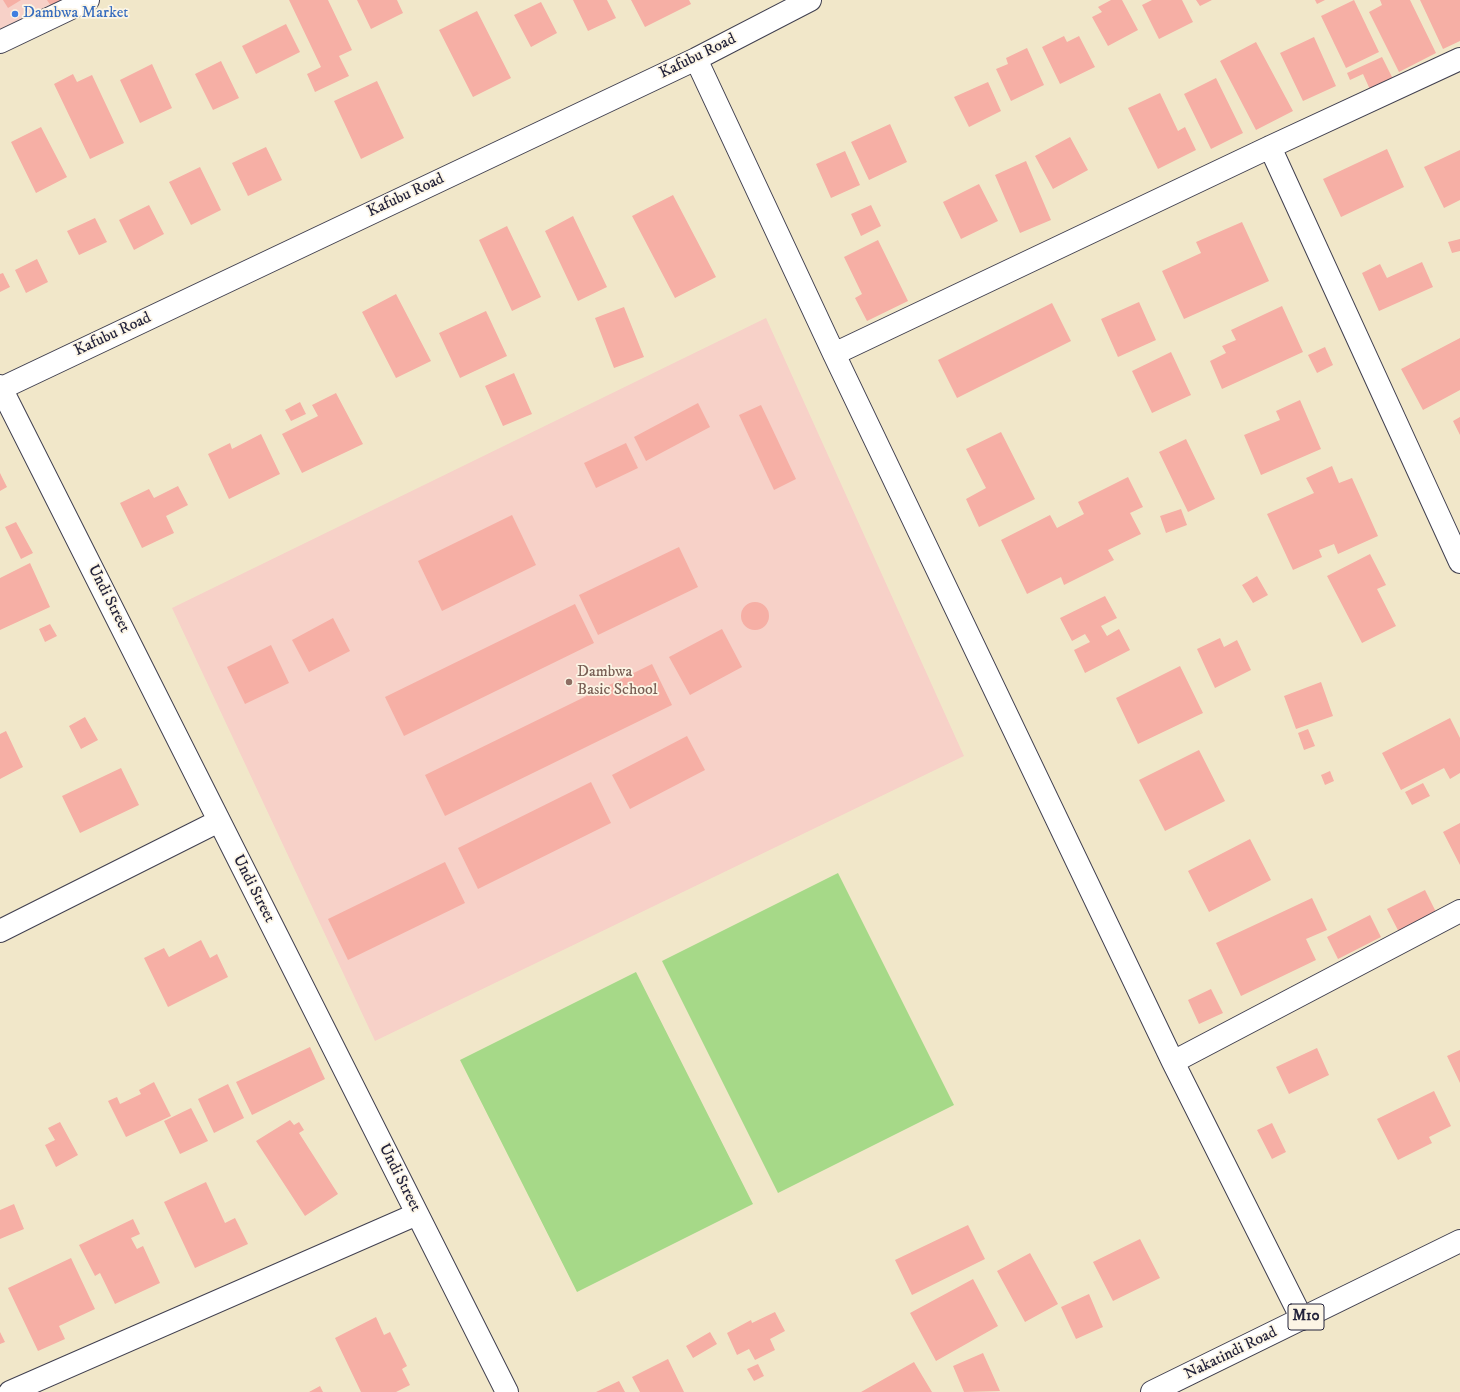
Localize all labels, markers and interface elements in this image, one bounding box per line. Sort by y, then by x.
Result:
place label: Dambwa Market [23,4,128,24]
marker: Dambwa Market [10,9,20,19]
street label: Kafubu Road [657,30,739,84]
street label: Kafubu Road [364,170,448,222]
street label: Kafubu Road [71,309,155,361]
street label: Undi Street [83,562,133,636]
place label: Dambwa Basic School [577,663,658,701]
marker: Dambwa Basic School [564,677,574,687]
street label: Undi Street [228,852,278,926]
street label: Undi Street [374,1141,424,1215]
road number: M10 [1288,1304,1324,1330]
street label: Nakatindi Road [1182,1323,1280,1385]

